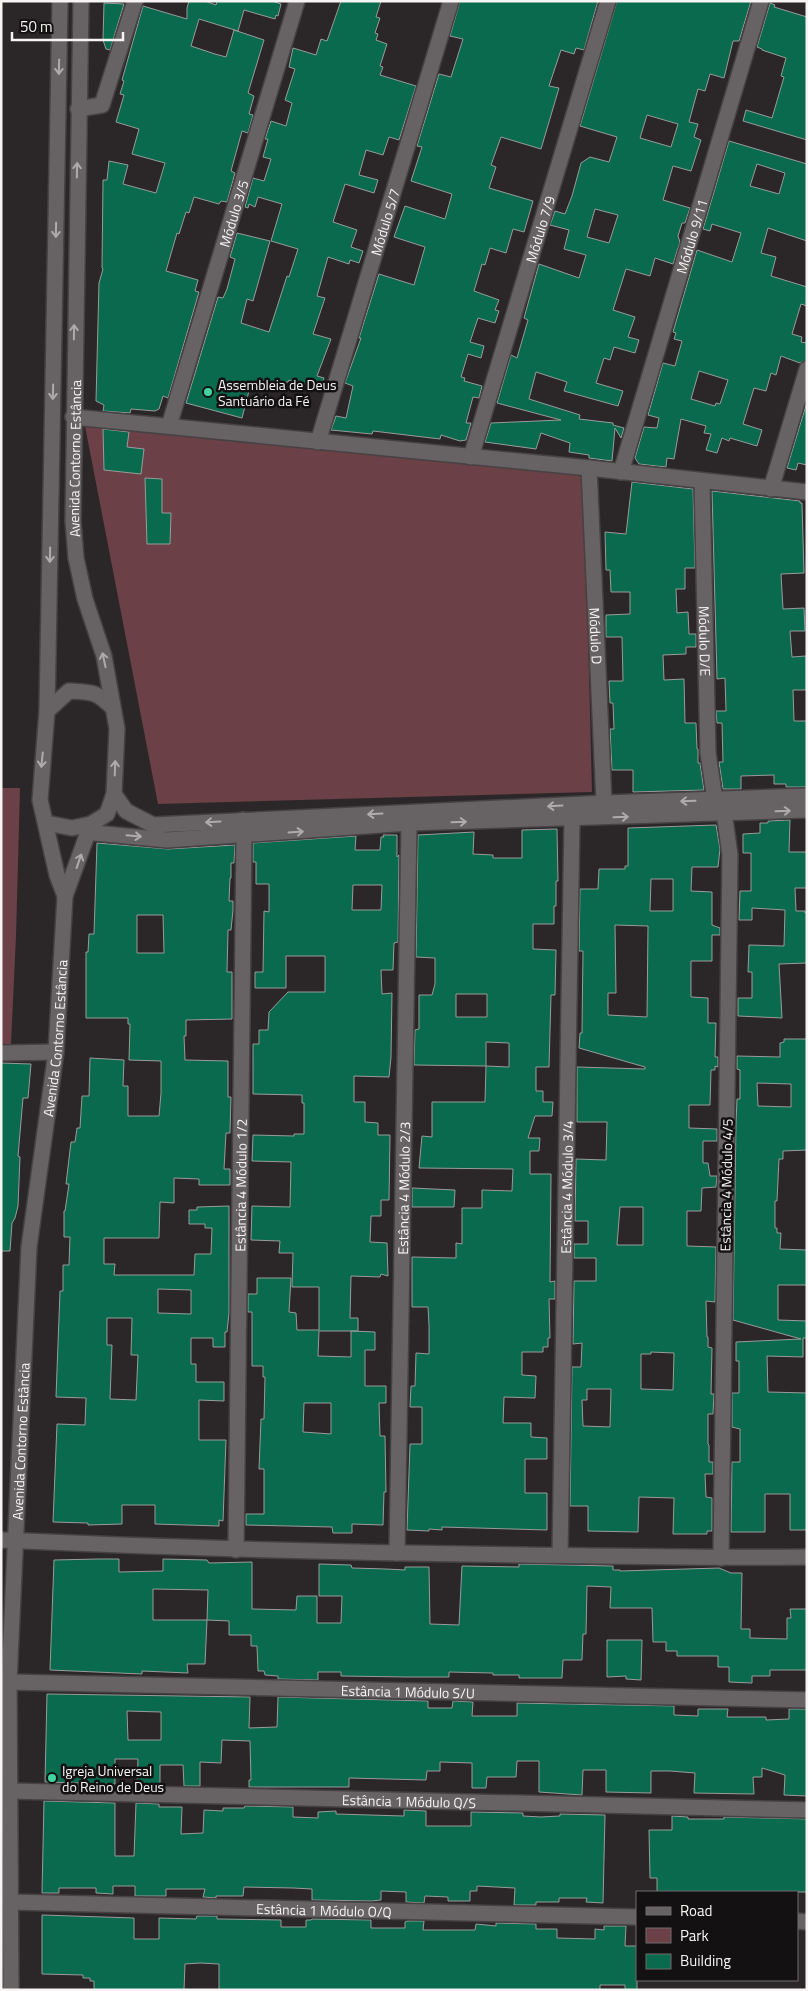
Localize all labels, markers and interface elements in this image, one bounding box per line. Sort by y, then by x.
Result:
scale bar [12,10,124,42]
text: 50 m [20,15,53,38]
one-way arrow [54,59,63,75]
one-way arrow [72,162,82,178]
street label: Módulo 3/5 [213,177,253,250]
street label: Módulo 5/7 [364,186,404,258]
street label: Módulo 7/9 [519,193,560,265]
street label: Módulo 9/11 [670,196,712,276]
one-way arrow [51,222,60,238]
one-way arrow [69,325,79,341]
place label: Assembleia de Deus Santuário da Fé [218,374,337,411]
street label: Avenida Contorno Estância [62,380,86,538]
one-way arrow [48,384,57,400]
marker: Assembleia de Deus Santuário da Fé [202,386,214,398]
one-way arrow [45,546,55,563]
street label: Módulo D/E [694,606,717,677]
street label: Módulo D [585,607,608,665]
one-way arrow [99,652,108,668]
one-way arrow [37,751,47,767]
one-way arrow [111,760,120,776]
one-way arrow [680,796,696,805]
one-way arrow [547,801,563,810]
one-way arrow [775,806,791,815]
one-way arrow [367,810,383,819]
one-way arrow [613,812,629,821]
one-way arrow [205,817,221,826]
one-way arrow [450,817,466,827]
one-way arrow [288,827,304,836]
one-way arrow [126,832,142,841]
one-way arrow [74,853,84,869]
street label: Avenida Contorno Estância [37,959,72,1118]
street label: Estância 4 Módulo 1/2 [229,1118,251,1252]
street label: Estância 4 Módulo 4/5 [714,1118,738,1252]
street label: Estância 4 Módulo 3/4 [554,1120,578,1254]
street label: Estância 4 Módulo 2/3 [391,1121,415,1255]
street label: Avenida Contorno Estância [6,1362,34,1520]
street label: Estância 1 Módulo S/U [341,1679,475,1703]
place label: Igreja Universal do Reino de Deus [62,1760,164,1797]
marker: Igreja Universal do Reino de Deus [46,1772,58,1784]
street label: Estância 1 Módulo Q/S [342,1788,476,1813]
legend [636,1891,798,1981]
street label: Estância 1 Módulo O/Q [256,1897,392,1922]
text: Road [680,1899,712,1922]
text: Park [680,1924,709,1947]
text: Building [680,1949,731,1972]

